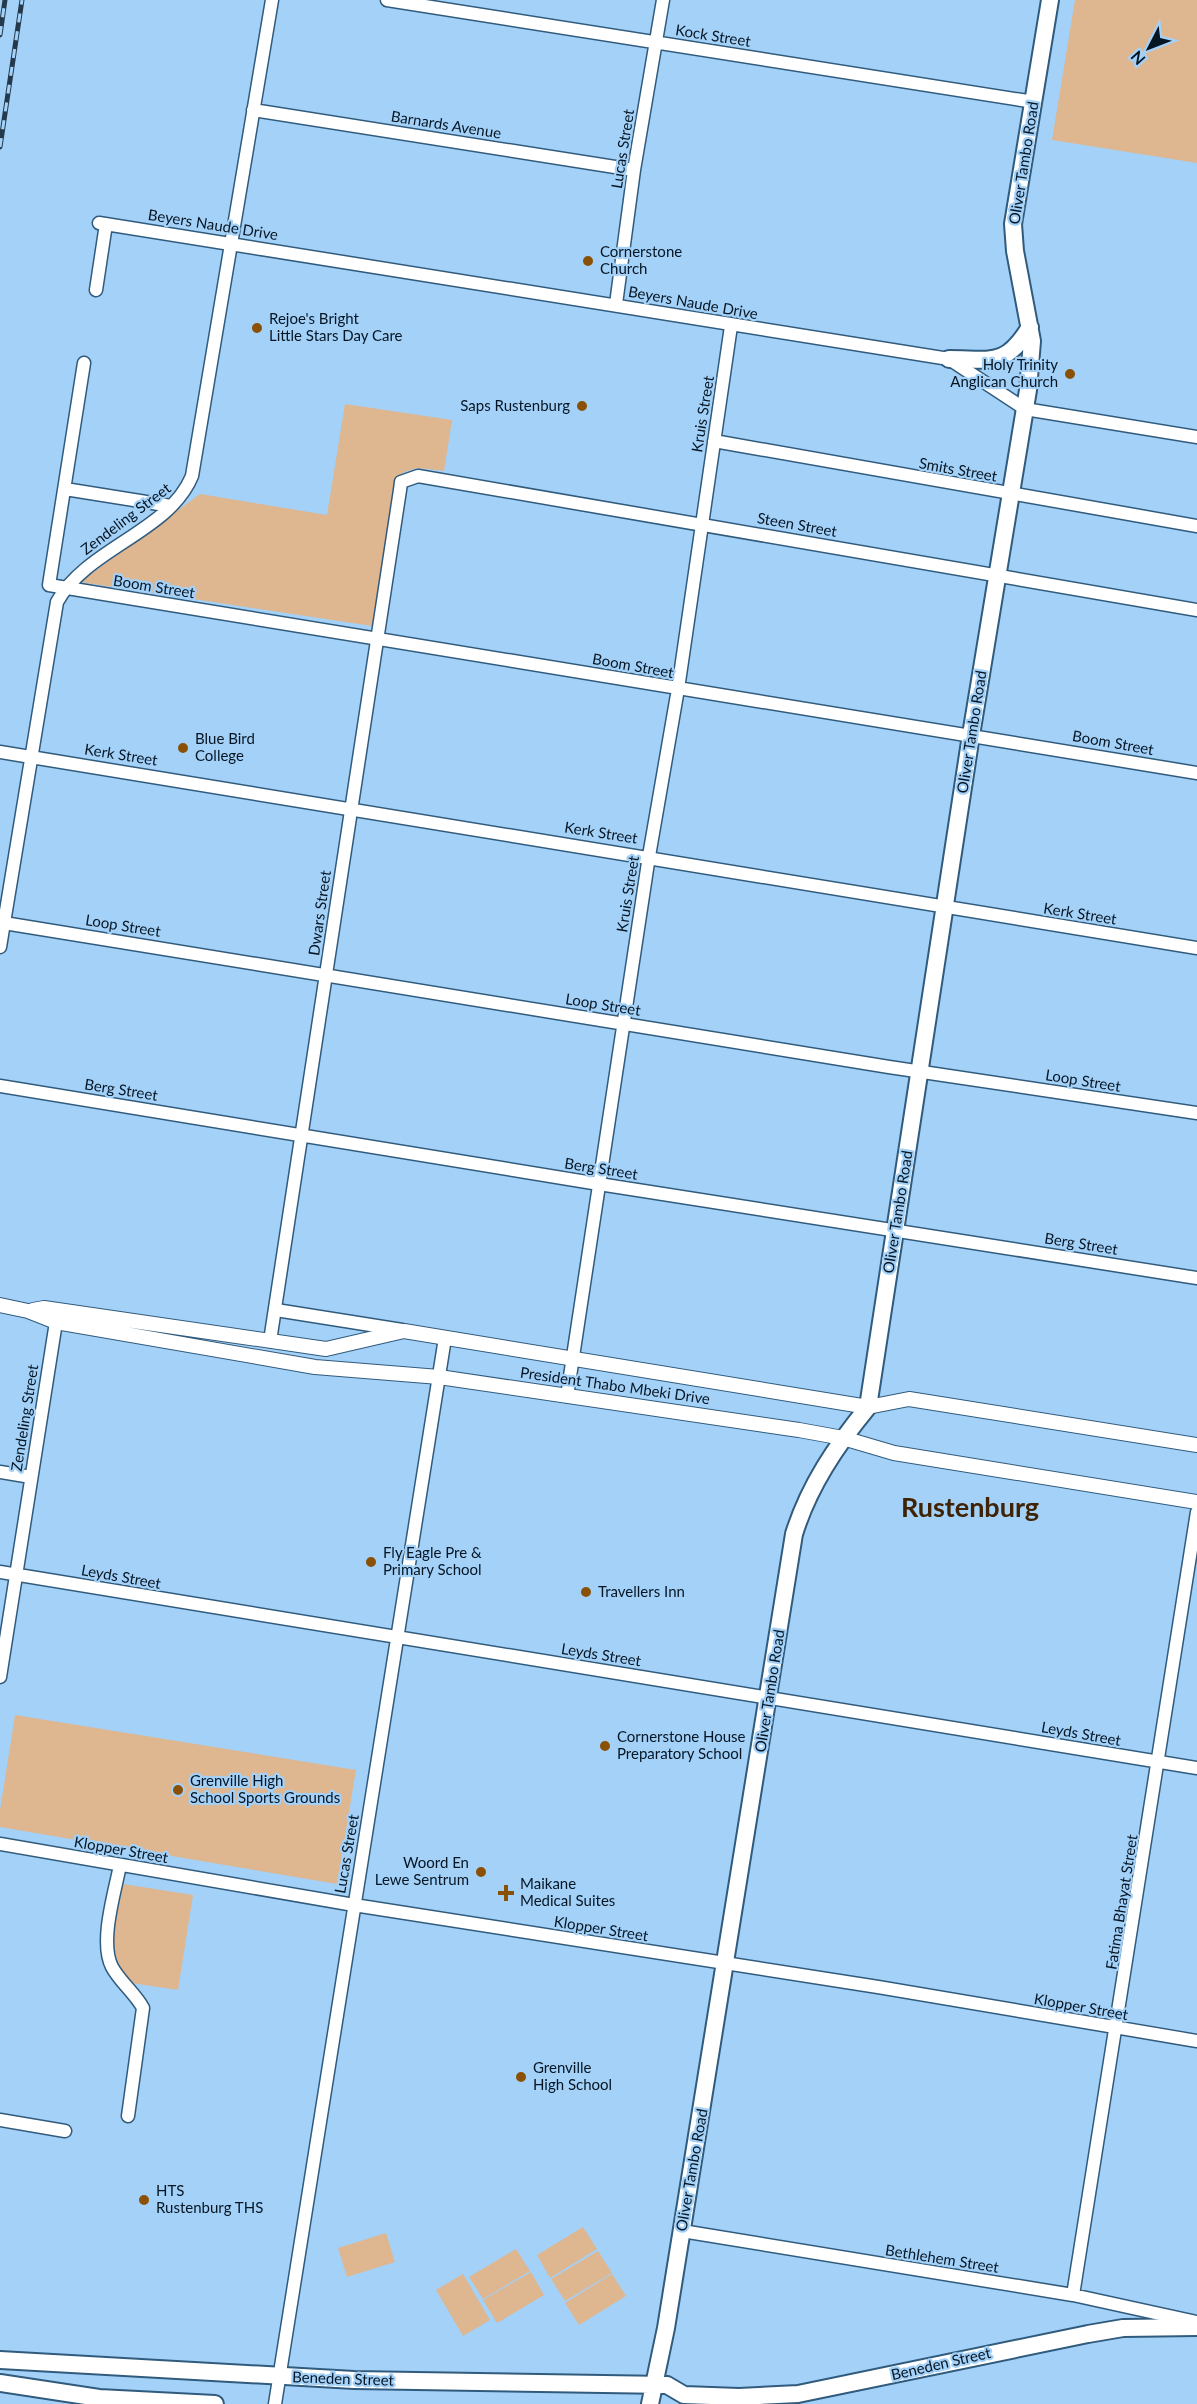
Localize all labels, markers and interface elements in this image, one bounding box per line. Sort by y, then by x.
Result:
north arrow [1119,18,1179,78]
street label: Kock Street [674,20,753,50]
text: N [1126,47,1149,69]
street label: Oliver Tambo Road [1004,100,1042,225]
street label: Barnards Avenue [390,106,503,142]
street label: Lucas Street [607,107,637,190]
street label: Beyers Naude Drive [147,205,280,243]
place label: Cornerstone Church [600,242,682,277]
marker: Cornerstone Church [581,254,595,268]
street label: Beyers Naude Drive [627,282,760,322]
place label: Rejoe's Bright Little Stars Day Care [269,309,403,344]
marker: Rejoe's Bright Little Stars Day Care [250,321,264,335]
place label: Holy Trinity Anglican Church [950,355,1058,390]
marker: Holy Trinity Anglican Church [1063,367,1077,381]
street label: Kruis Street [687,374,717,453]
place label: Saps Rustenburg [460,396,570,414]
marker: Saps Rustenburg [575,399,589,413]
street label: Smits Street [918,453,999,485]
street label: Zendeling Street [77,478,174,558]
street label: Steen Street [756,508,839,540]
street label: Boom Street [112,571,197,601]
street label: Boom Street [591,649,676,681]
street label: Oliver Tambo Road [952,669,990,794]
street label: Boom Street [1071,726,1156,758]
place label: Blue Bird College [195,729,255,764]
street label: Kerk Street [83,739,160,769]
marker: Blue Bird College [176,741,190,755]
street label: Kerk Street [563,817,640,847]
street label: Kruis Street [612,854,642,933]
street label: Dwars Street [304,869,334,957]
street label: Kerk Street [1042,898,1119,928]
street label: Loop Street [84,910,163,940]
street label: Loop Street [564,989,643,1019]
street label: Loop Street [1044,1065,1123,1095]
street label: Berg Street [83,1074,160,1104]
street label: Oliver Tambo Road [878,1149,916,1274]
street label: Berg Street [563,1153,640,1183]
street label: Berg Street [1043,1228,1120,1258]
street label: Zendeling Street [7,1363,41,1473]
street label: President Thabo Mbeki Drive [519,1363,711,1407]
district label: Rustenburg [901,1490,1039,1523]
place label: Fly Eagle Pre & Primary School [383,1543,482,1578]
marker: Fly Eagle Pre & Primary School [364,1555,378,1569]
street label: Leyds Street [80,1560,163,1592]
place label: Travellers Inn [598,1582,685,1600]
marker: Travellers Inn [579,1585,593,1599]
street label: Oliver Tambo Road [750,1628,788,1753]
street label: Leyds Street [560,1639,643,1669]
street label: Leyds Street [1040,1717,1123,1749]
place label: Cornerstone House Preparatory School [617,1727,746,1762]
marker: Cornerstone House Preparatory School [598,1739,612,1753]
place label: Grenville High School Sports Grounds [190,1771,340,1806]
marker: Grenville High School Sports Grounds [171,1783,185,1797]
street label: Lucas Street [330,1812,362,1895]
street label: Klopper Street [73,1832,170,1866]
street label: Fatima Bhayat Street [1101,1832,1141,1971]
place label: Woord En Lewe Sentrum [375,1853,469,1888]
marker: Woord En Lewe Sentrum [474,1865,488,1879]
place label: Maikane Medical Suites [520,1874,615,1909]
marker: Maikane Medical Suites [497,1884,515,1902]
street label: Klopper Street [553,1912,650,1944]
street label: Klopper Street [1033,1989,1130,2023]
place label: Grenville High School [533,2058,612,2093]
marker: Grenville High School [514,2070,528,2084]
street label: Oliver Tambo Road [671,2107,711,2232]
place label: HTS Rustenburg THS [156,2181,263,2216]
marker: HTS Rustenburg THS [137,2193,151,2207]
street label: Bethlehem Street [884,2240,1001,2276]
street label: Beneden Street [889,2343,993,2383]
street label: Beneden Street [292,2367,395,2389]

